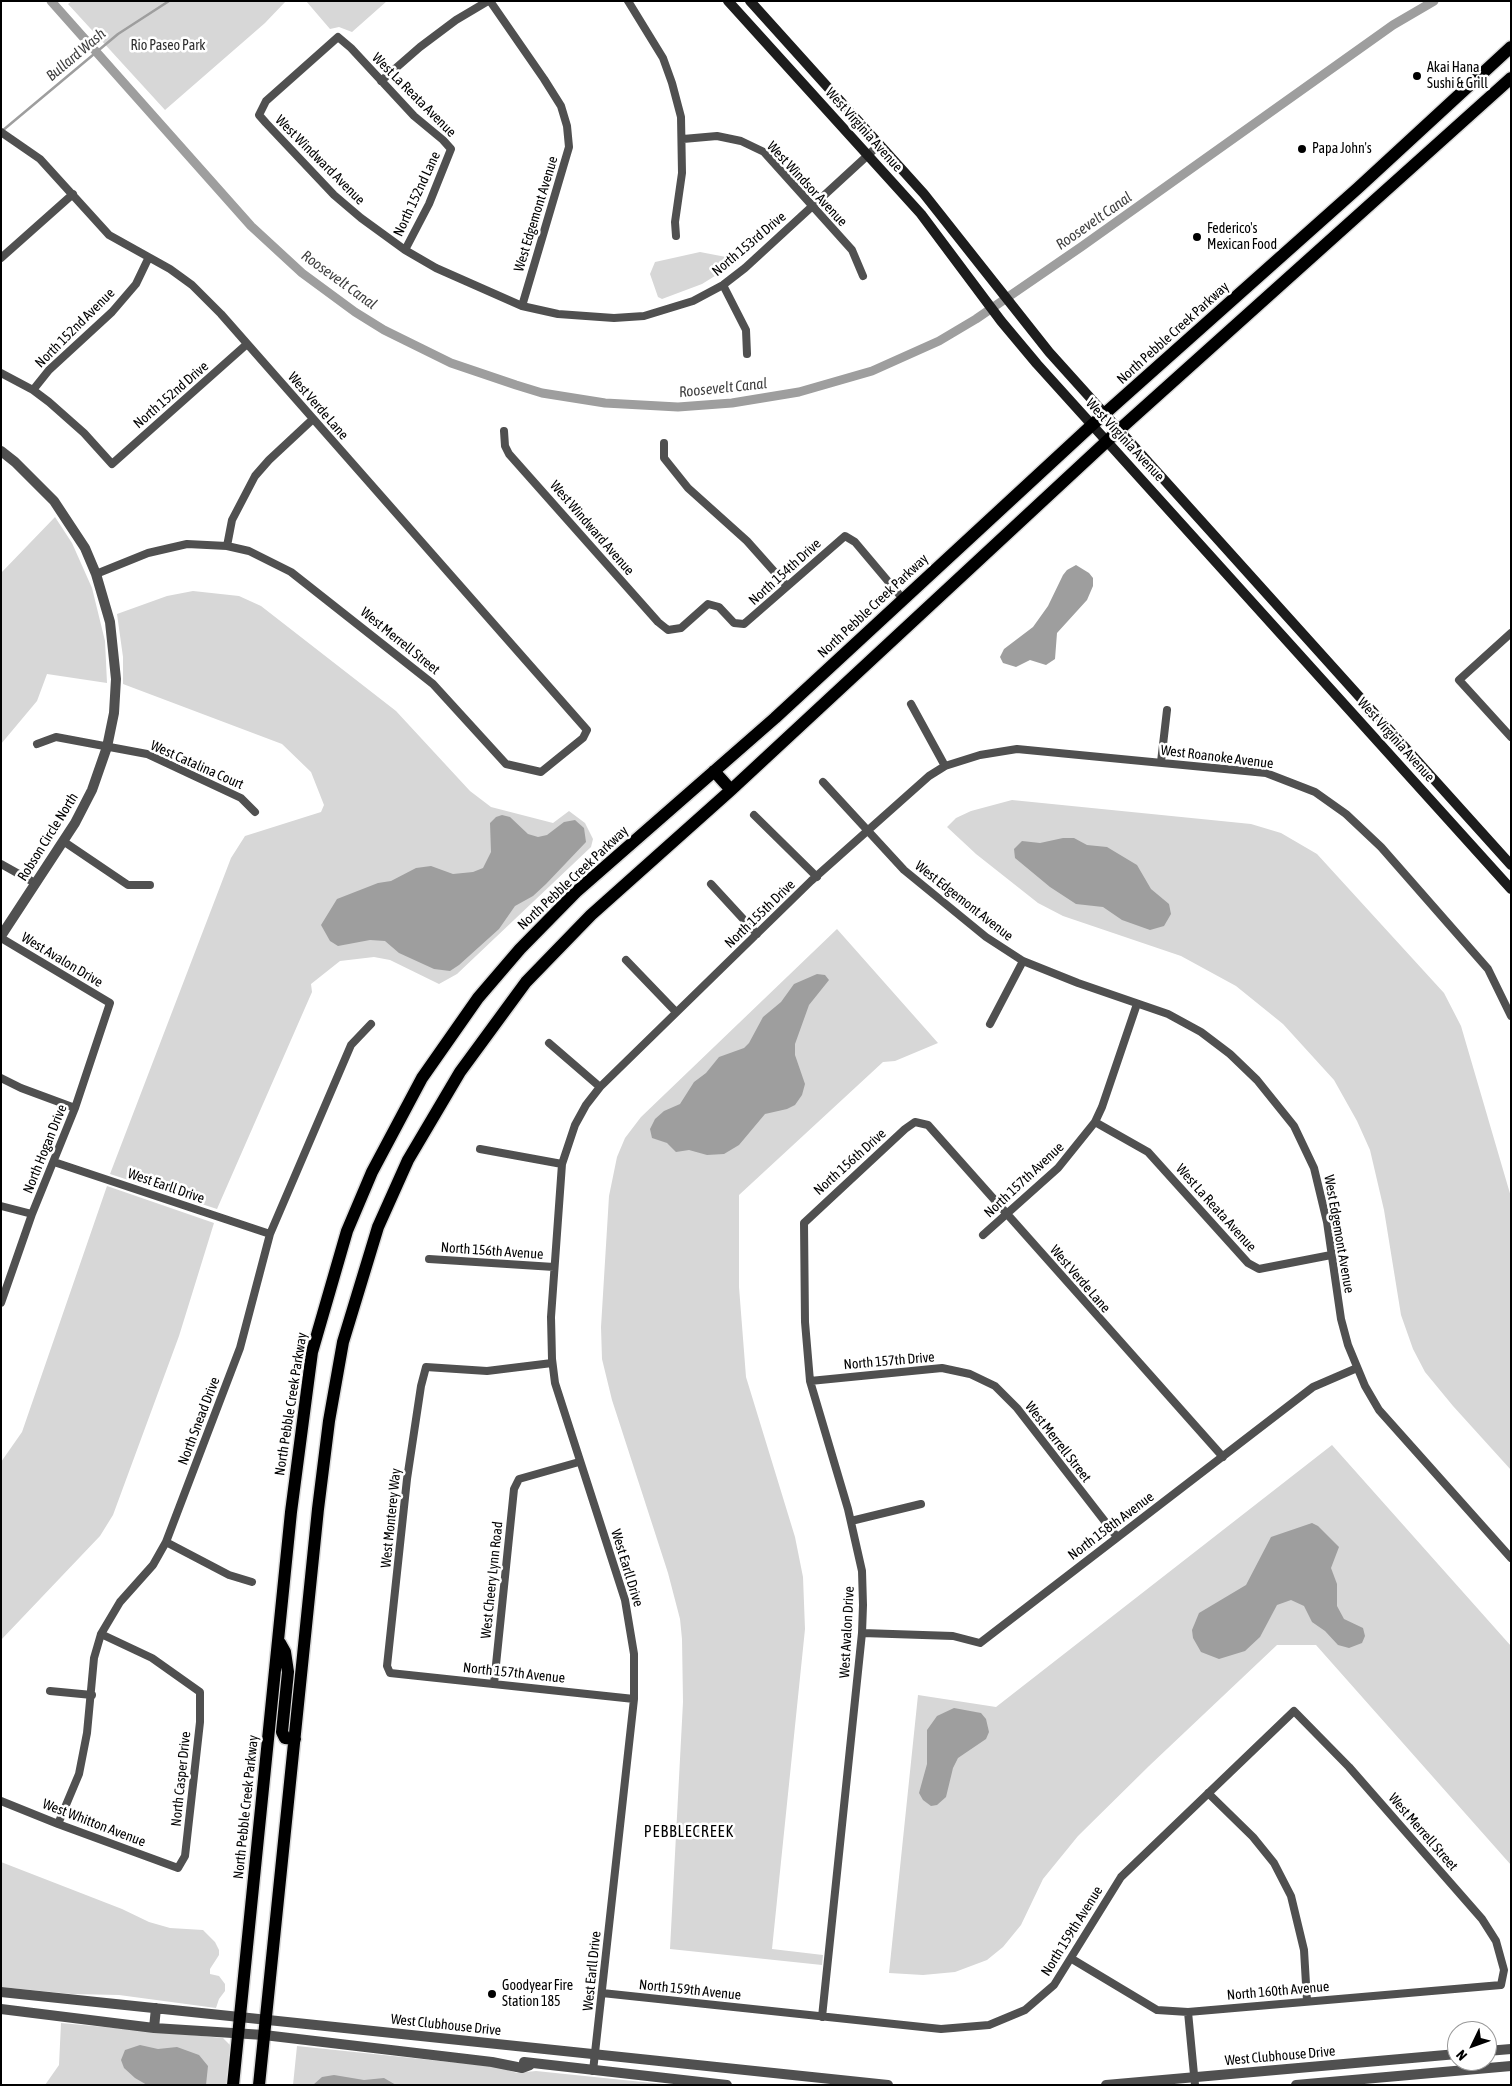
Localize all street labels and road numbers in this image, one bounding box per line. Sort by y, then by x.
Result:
street label: West La Reata Avenue [368,49,460,141]
street label: West Virginia Avenue [822,85,906,175]
street label: West Windward Avenue [272,112,368,208]
street label: West Windsor Avenue [763,138,851,230]
street label: North 152nd Lane [390,149,444,239]
street label: West Edgemont Avenue [510,154,562,274]
street label: North 153rd Drive [709,208,789,280]
street label: North Pebble Creek Parkway [1114,278,1232,388]
street label: North 152nd Avenue [32,285,118,371]
street label: North 152nd Drive [130,358,212,432]
street label: West Verde Lane [284,369,352,443]
street label: West Virginia Avenue [1082,395,1168,485]
street label: West Windward Avenue [546,477,638,579]
street label: North 154th Drive [745,535,825,609]
street label: North Pebble Creek Parkway [814,550,932,662]
street label: West Merrell Street [357,604,443,678]
street label: West Virginia Avenue [1354,695,1438,785]
street label: West Catalina Court [148,737,246,793]
street label: West Roanoke Avenue [1160,742,1274,772]
street label: Robson Circle North [14,790,82,884]
street label: North Pebble Creek Parkway [514,822,632,934]
street label: West Edgemont Avenue [912,857,1016,945]
street label: North 155th Drive [721,876,799,952]
street label: West Avalon Drive [18,929,106,991]
street label: North Hogan Drive [20,1102,70,1196]
street label: North 156th Drive [810,1125,890,1199]
street label: North 157th Avenue [981,1139,1067,1221]
street label: West La Reata Avenue [1172,1161,1260,1255]
street label: West Earll Drive [125,1165,207,1207]
street label: West Edgemont Avenue [1320,1174,1358,1294]
street label: North 156th Avenue [440,1239,544,1263]
street label: West Verde Lane [1046,1242,1114,1316]
street label: North Pebble Creek Parkway [271,1331,311,1477]
street label: North 157th Drive [843,1349,935,1373]
street label: North Snead Drive [175,1375,223,1467]
street label: West Merrell Street [1021,1398,1095,1486]
street label: West Monterey Way [377,1467,405,1569]
street label: North 158th Avenue [1065,1488,1157,1564]
street label: West Cheery Lynn Road [478,1521,506,1639]
street label: West Earll Drive [607,1527,647,1609]
street label: West Avalon Drive [836,1586,858,1678]
street label: North 157th Avenue [462,1659,566,1687]
street label: North Casper Drive [168,1731,194,1827]
street label: North Pebble Creek Parkway [230,1734,262,1880]
street label: West Merrell Street [1385,1790,1461,1874]
street label: West Whitton Avenue [40,1796,148,1850]
street label: North 159th Avenue [1038,1883,1106,1979]
street label: West Earll Drive [579,1930,605,2012]
street label: North 159th Avenue [638,1976,742,2004]
street label: North 160th Avenue [1226,1978,1330,2004]
street label: West Clubhouse Drive [390,2011,502,2039]
street label: West Clubhouse Drive [1224,2043,1336,2069]

